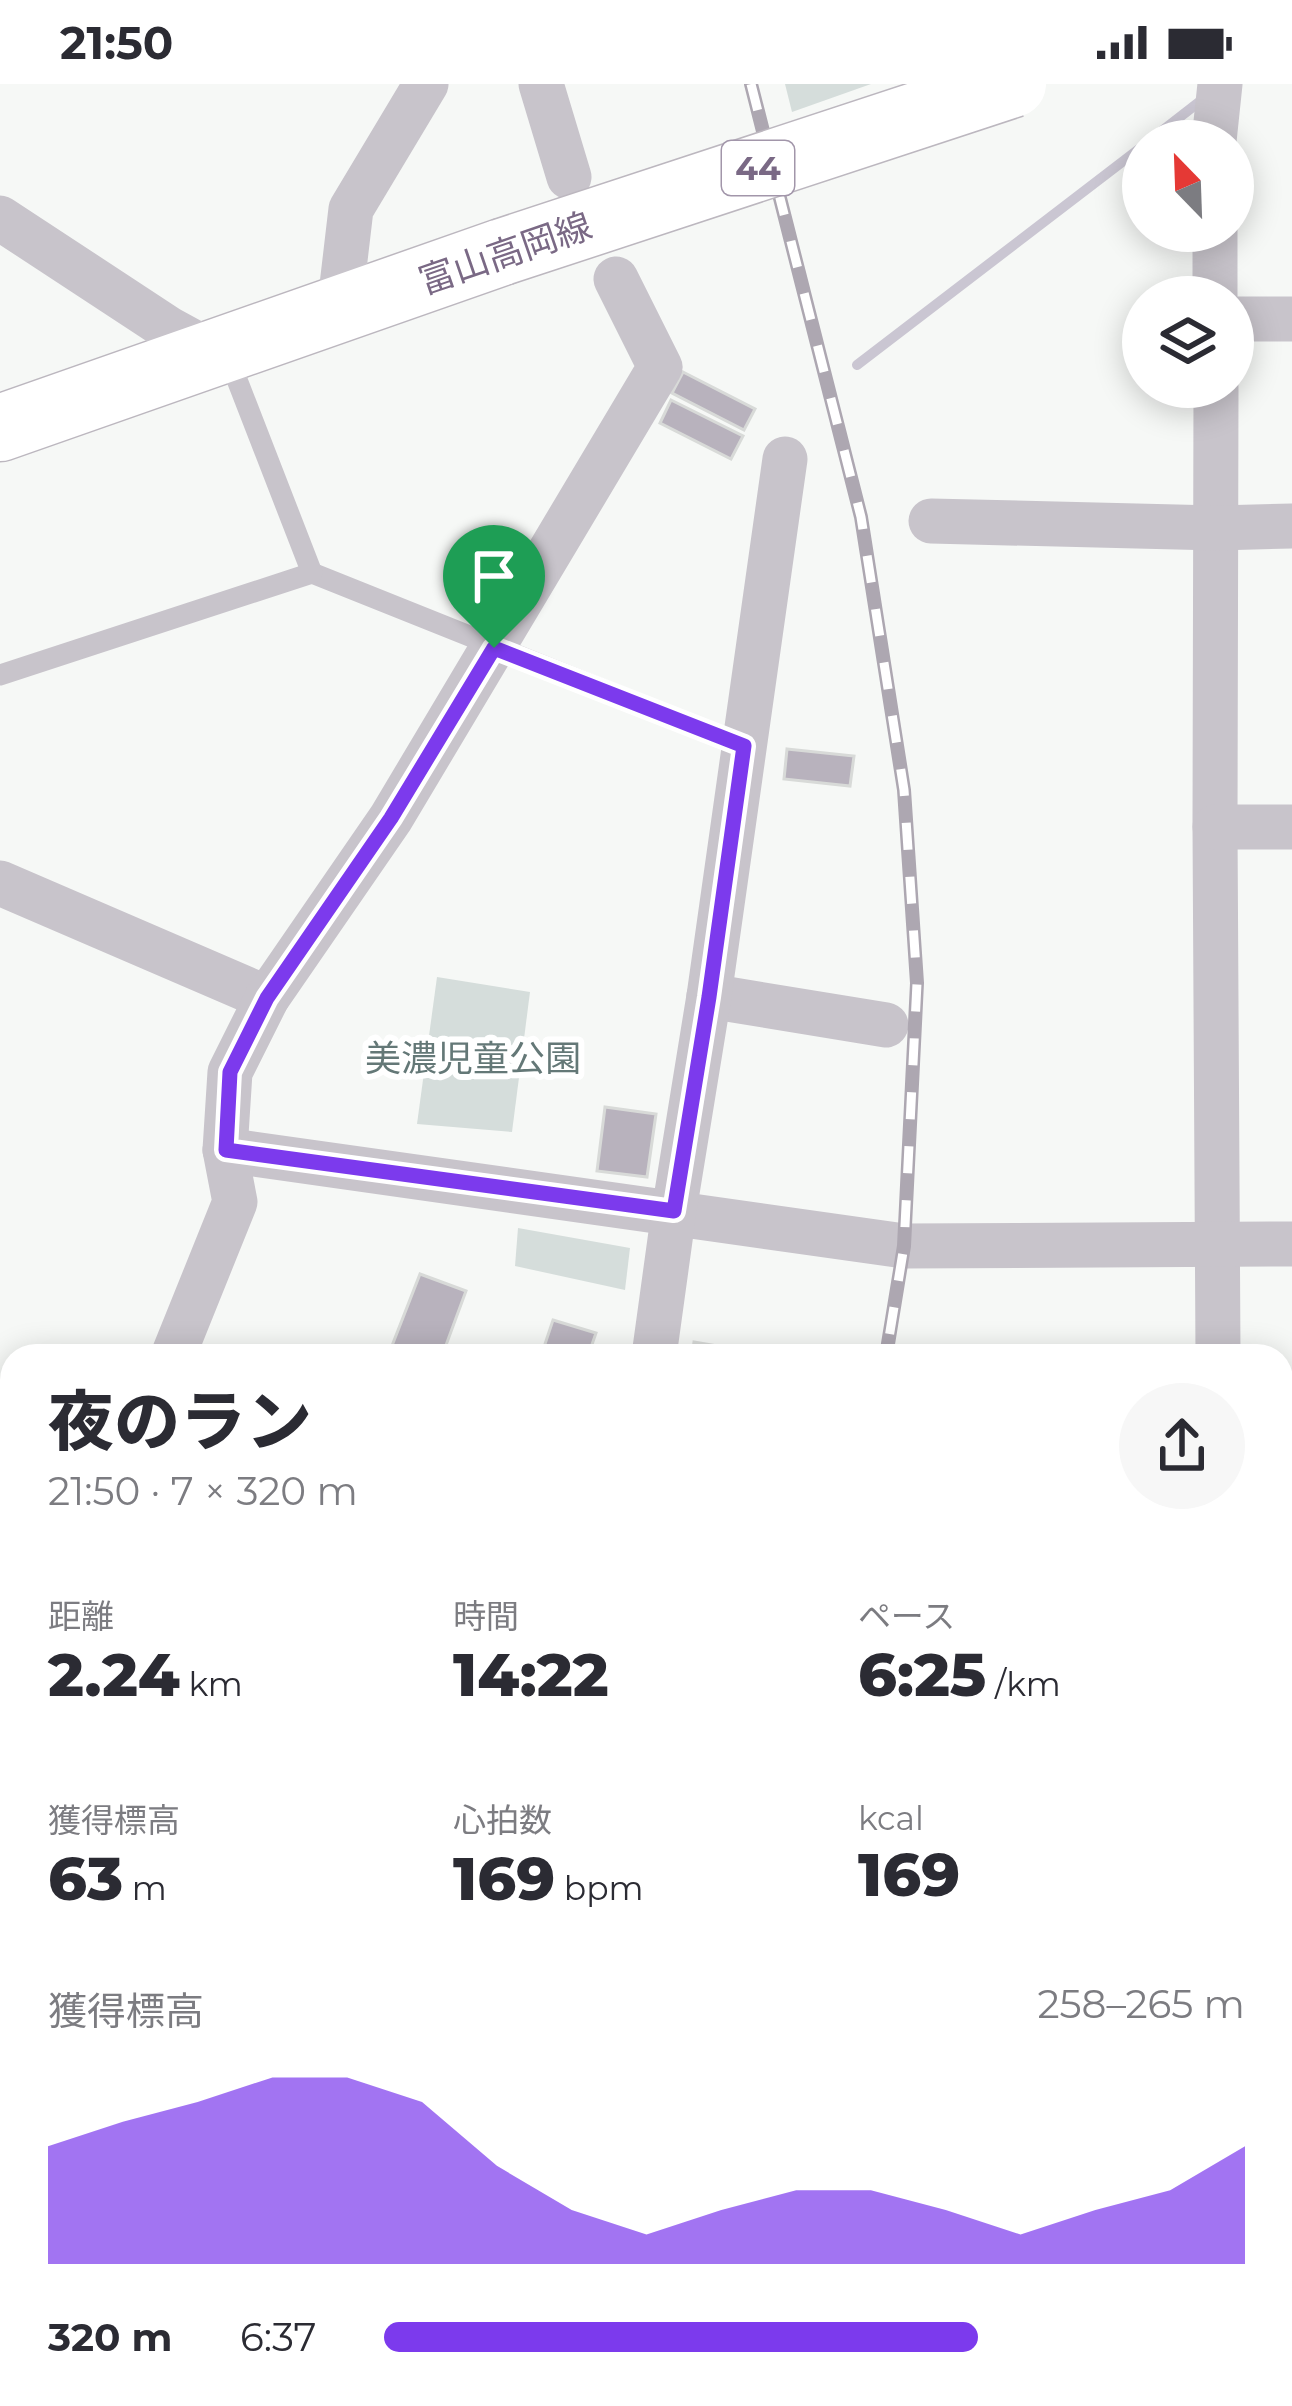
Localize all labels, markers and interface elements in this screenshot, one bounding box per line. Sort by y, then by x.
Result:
text: 21:50 [60,15,173,70]
north arrow [1122,120,1254,252]
map controls [1122,120,1254,408]
road number: 44 [722,141,794,195]
street label: 富山高岡線 [413,203,597,303]
button: layers [1122,276,1254,408]
pin [443,525,545,648]
icon: arrive [461,543,527,609]
park label: 美濃児童公園 [365,1036,581,1080]
text: 夜のラン [48,1381,312,1462]
button: share [1119,1383,1245,1509]
text: 21:50 · 7 × 320 m [48,1467,358,1515]
text: 距離 [48,1596,114,1636]
text: 時間 [453,1596,519,1636]
text: ペース [858,1596,955,1636]
text: 2.24 [48,1638,180,1711]
text: 14:22 [453,1638,609,1711]
text: 6:25 [858,1638,986,1711]
text: km [180,1664,243,1704]
text: /km [986,1664,1061,1704]
text: kcal [858,1798,924,1838]
text: 獲得標高 [48,1800,180,1840]
text: 心拍数 [453,1800,552,1840]
text: 169 [858,1838,960,1911]
text: 63 [48,1842,123,1915]
text: 169 [453,1842,555,1915]
text: m [123,1868,167,1908]
text: bpm [555,1868,644,1908]
text: 258–265 m [1037,1980,1245,2028]
text: 獲得標高 [48,1987,204,2035]
text: 320 m [48,2313,172,2361]
text: 6:37 [240,2313,317,2361]

